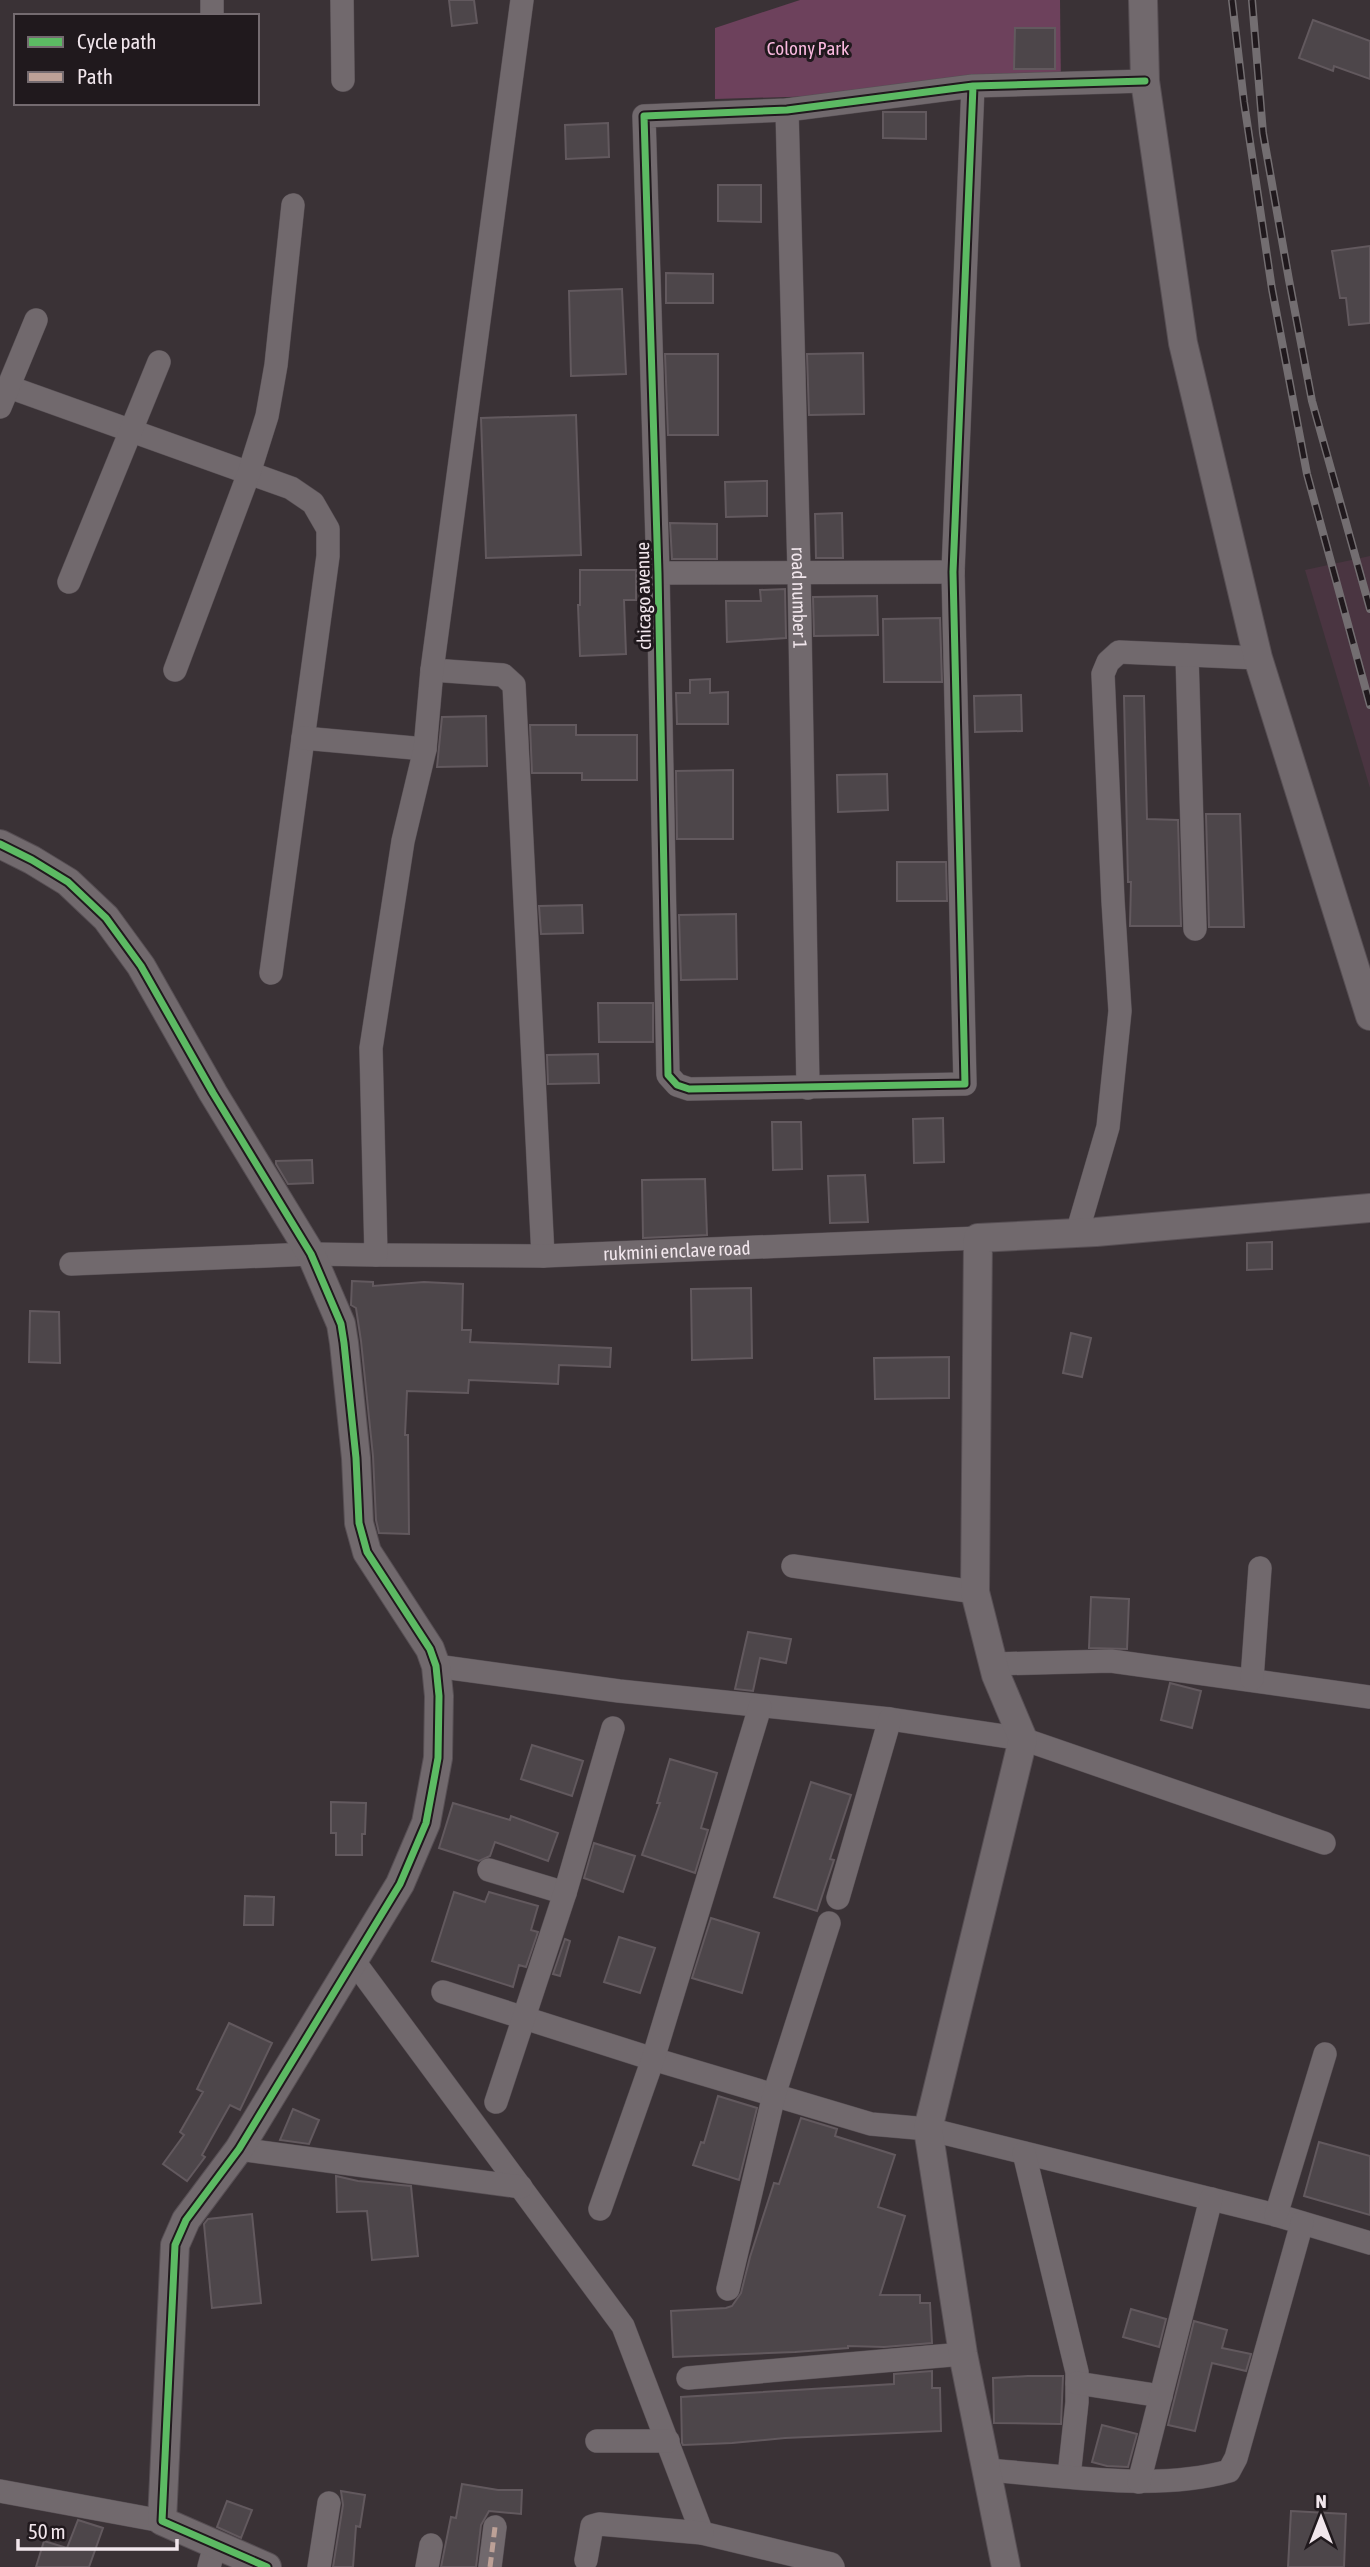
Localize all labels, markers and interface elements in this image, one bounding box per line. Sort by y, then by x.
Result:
legend [14,14,259,105]
text: Cycle path [77,29,156,53]
park label: Colony Park [767,37,850,59]
text: Path [77,64,113,88]
street label: chicago avenue [631,542,655,650]
street label: road number 1 [787,547,811,649]
street label: rukmini enclave road [603,1236,751,1265]
north arrow [1286,2483,1356,2553]
text: N [1315,2490,1327,2512]
scale bar [18,2508,177,2552]
text: 50 m [28,2519,66,2543]

